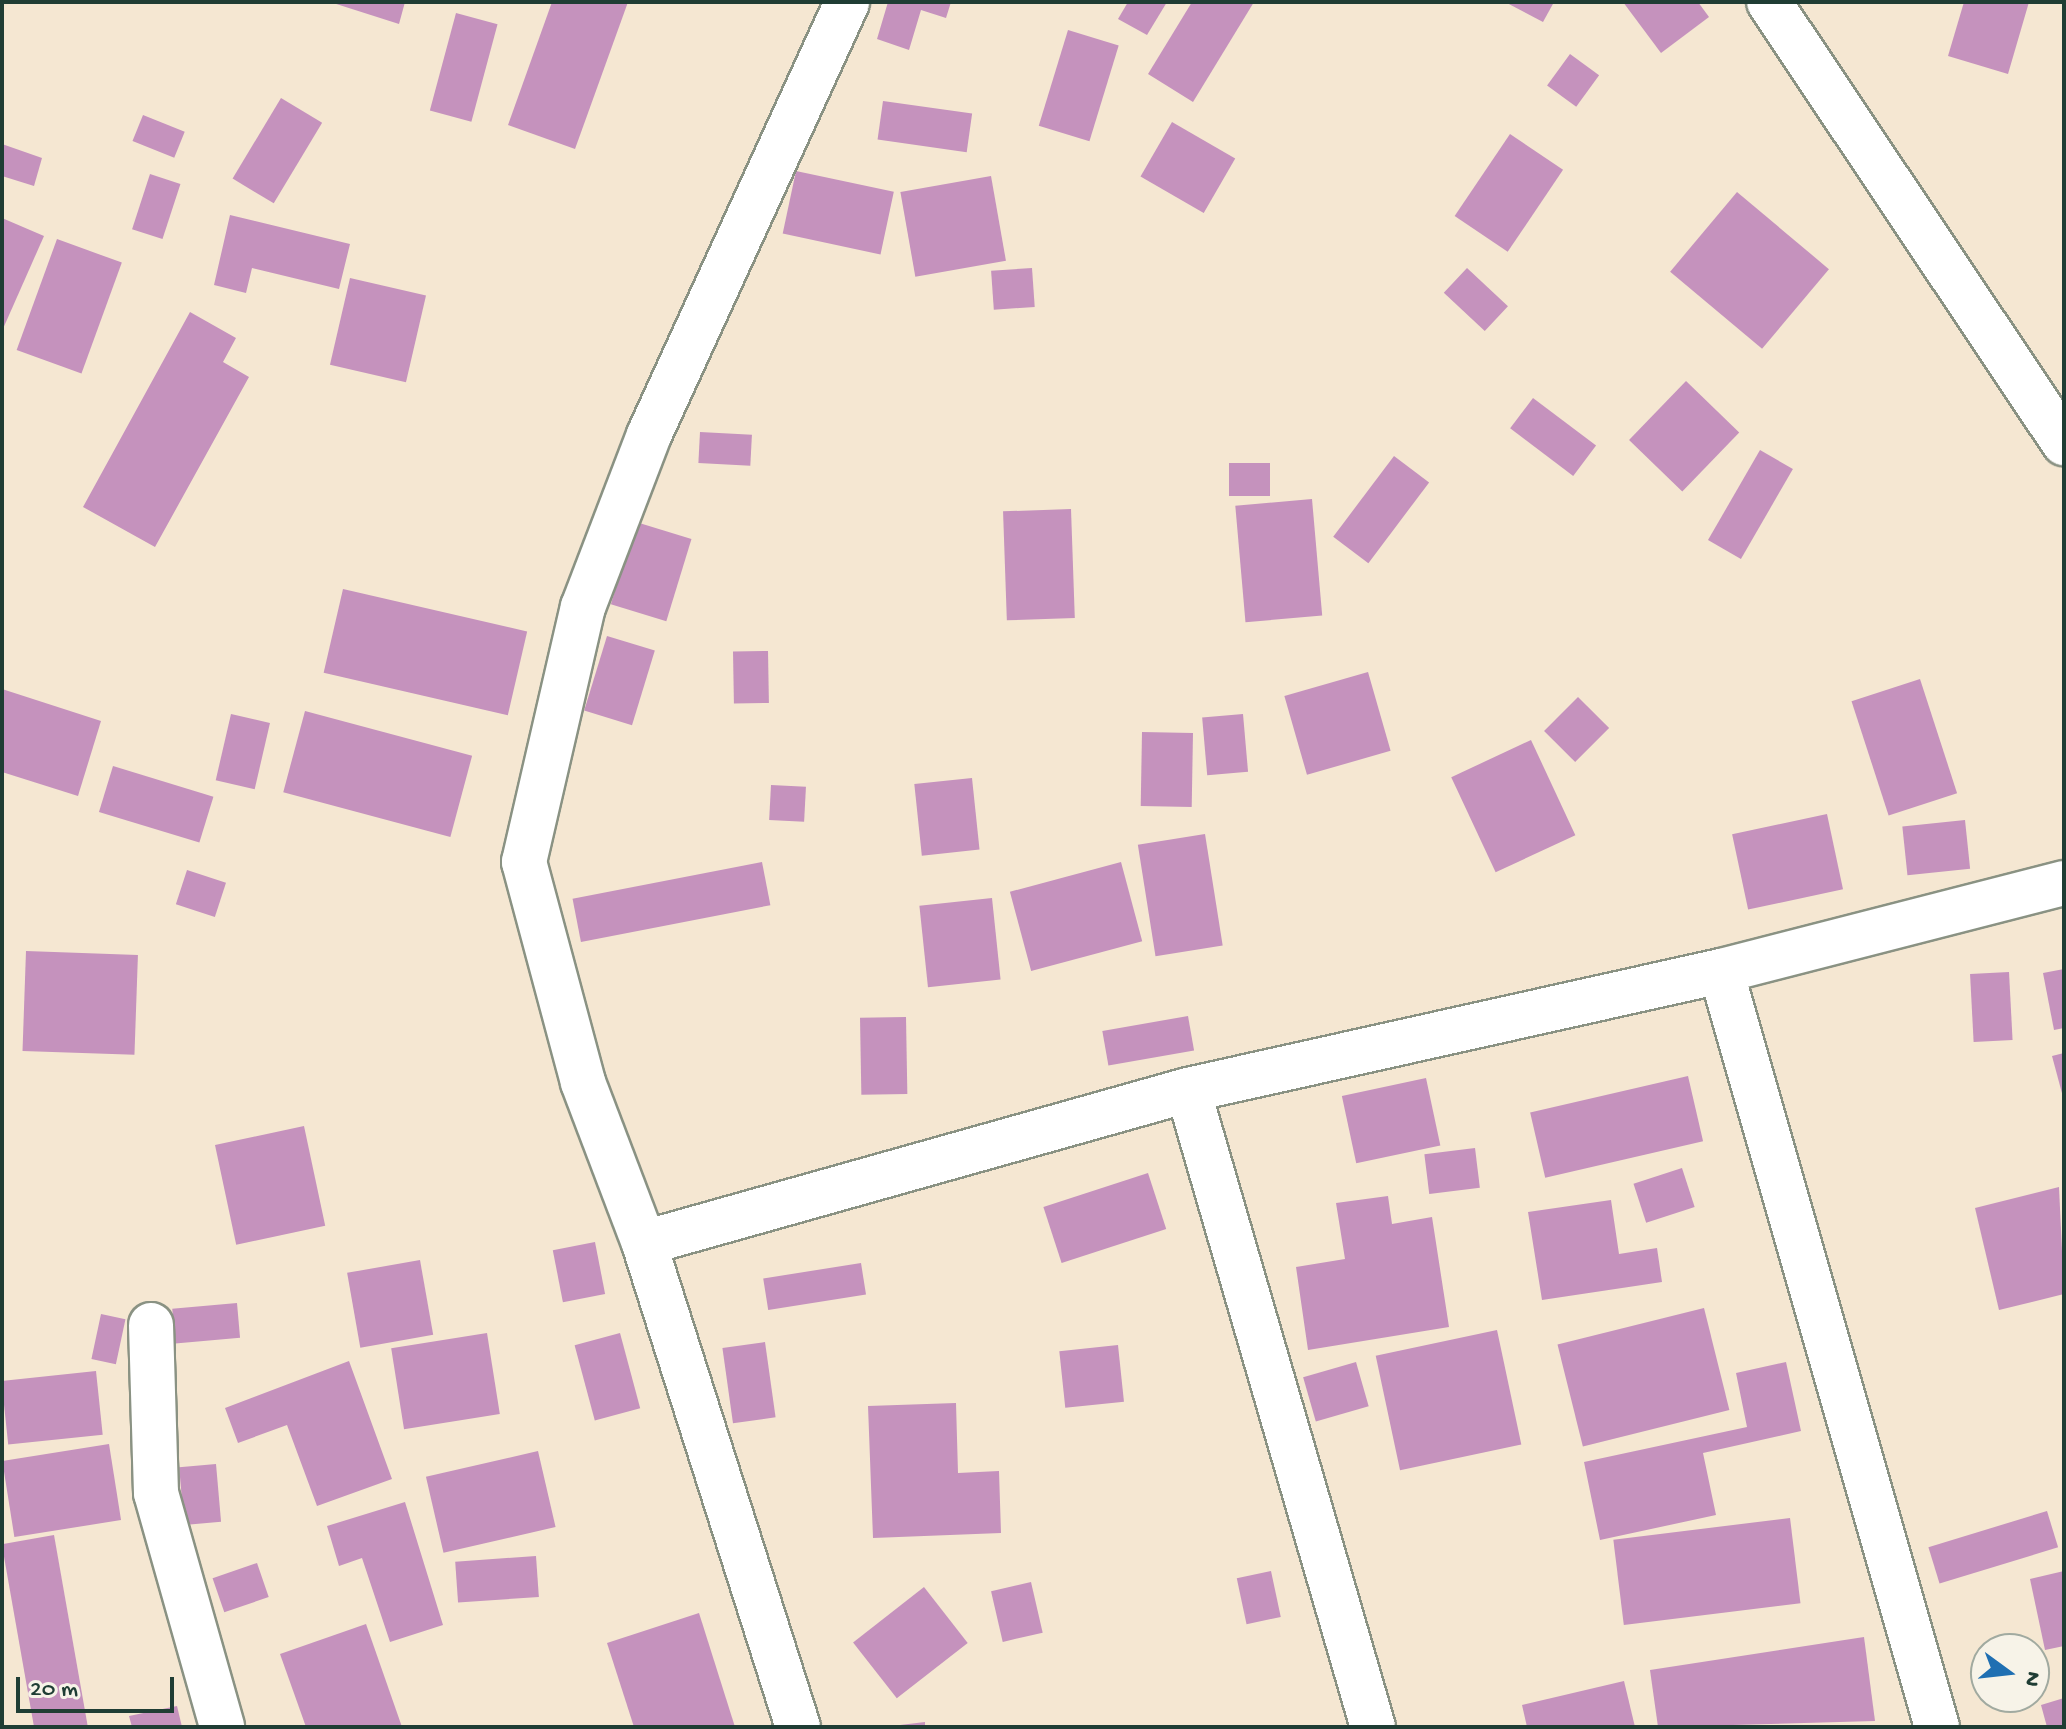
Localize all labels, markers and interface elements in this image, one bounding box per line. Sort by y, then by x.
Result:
north arrow [1970,1633,2050,1713]
scale bar [20,1661,178,1711]
text: N [2017,1668,2046,1689]
text: 20 m [30,1676,78,1705]

